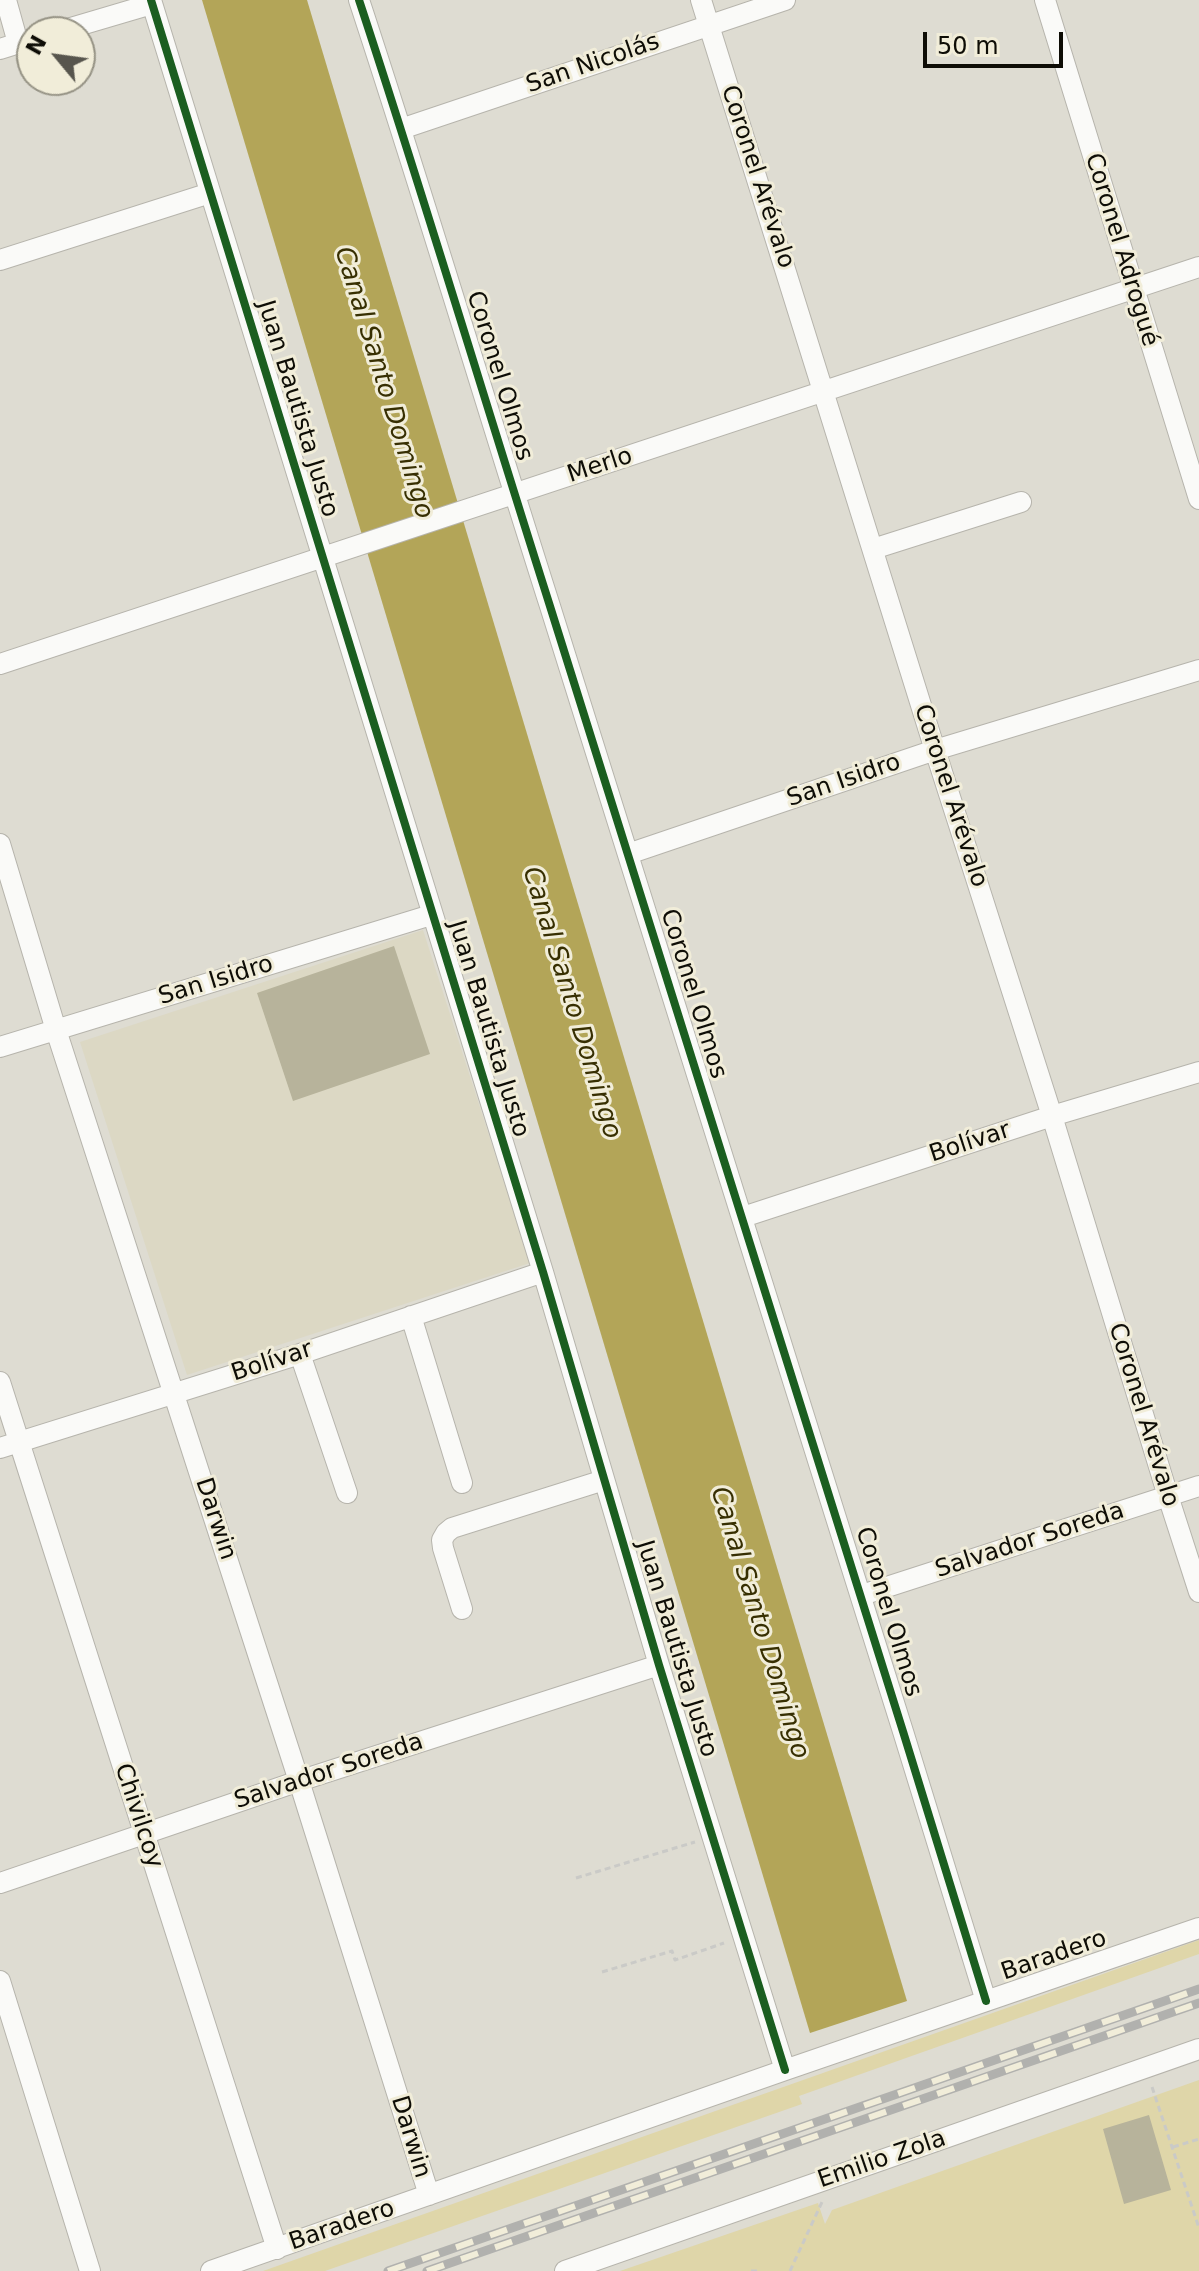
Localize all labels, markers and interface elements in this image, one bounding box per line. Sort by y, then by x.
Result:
north arrow [16,16,96,96]
scale bar [927,16,1067,66]
street label: San Nicolás [523,28,663,100]
text: N [21,31,52,59]
text: 50 m [937,32,999,60]
street label: Coronel Arévalo [714,82,800,272]
street label: Coronel Adrogué [1078,150,1164,350]
water label: Canal Santo Domingo [327,243,439,523]
street label: Coronel Olmos [460,288,538,464]
street label: Juan Bautista Justo [250,297,344,521]
street label: Merlo [564,442,636,490]
street label: Coronel Arévalo [907,701,993,891]
street label: San Isidro [783,748,905,814]
water label: Canal Santo Domingo [515,863,627,1143]
street label: Coronel Olmos [654,906,732,1082]
street label: Juan Bautista Justo [441,917,535,1141]
street label: San Isidro [155,950,277,1012]
street label: Bolívar [926,1116,1014,1170]
street label: Coronel Arévalo [1101,1320,1185,1510]
street label: Bolívar [228,1335,316,1389]
street label: Darwin [188,1474,242,1564]
water label: Canal Santo Domingo [703,1483,815,1763]
street label: Salvador Soreda [932,1497,1128,1585]
street label: Coronel Olmos [849,1524,927,1700]
street label: Juan Bautista Justo [629,1537,723,1761]
street label: Salvador Soreda [231,1728,427,1816]
street label: Chivilcoy [108,1760,168,1872]
street label: Baradero [997,1925,1111,1987]
street label: Darwin [384,2092,436,2182]
street label: Emilio Zola [814,2125,950,2195]
street label: Baradero [285,2195,399,2257]

